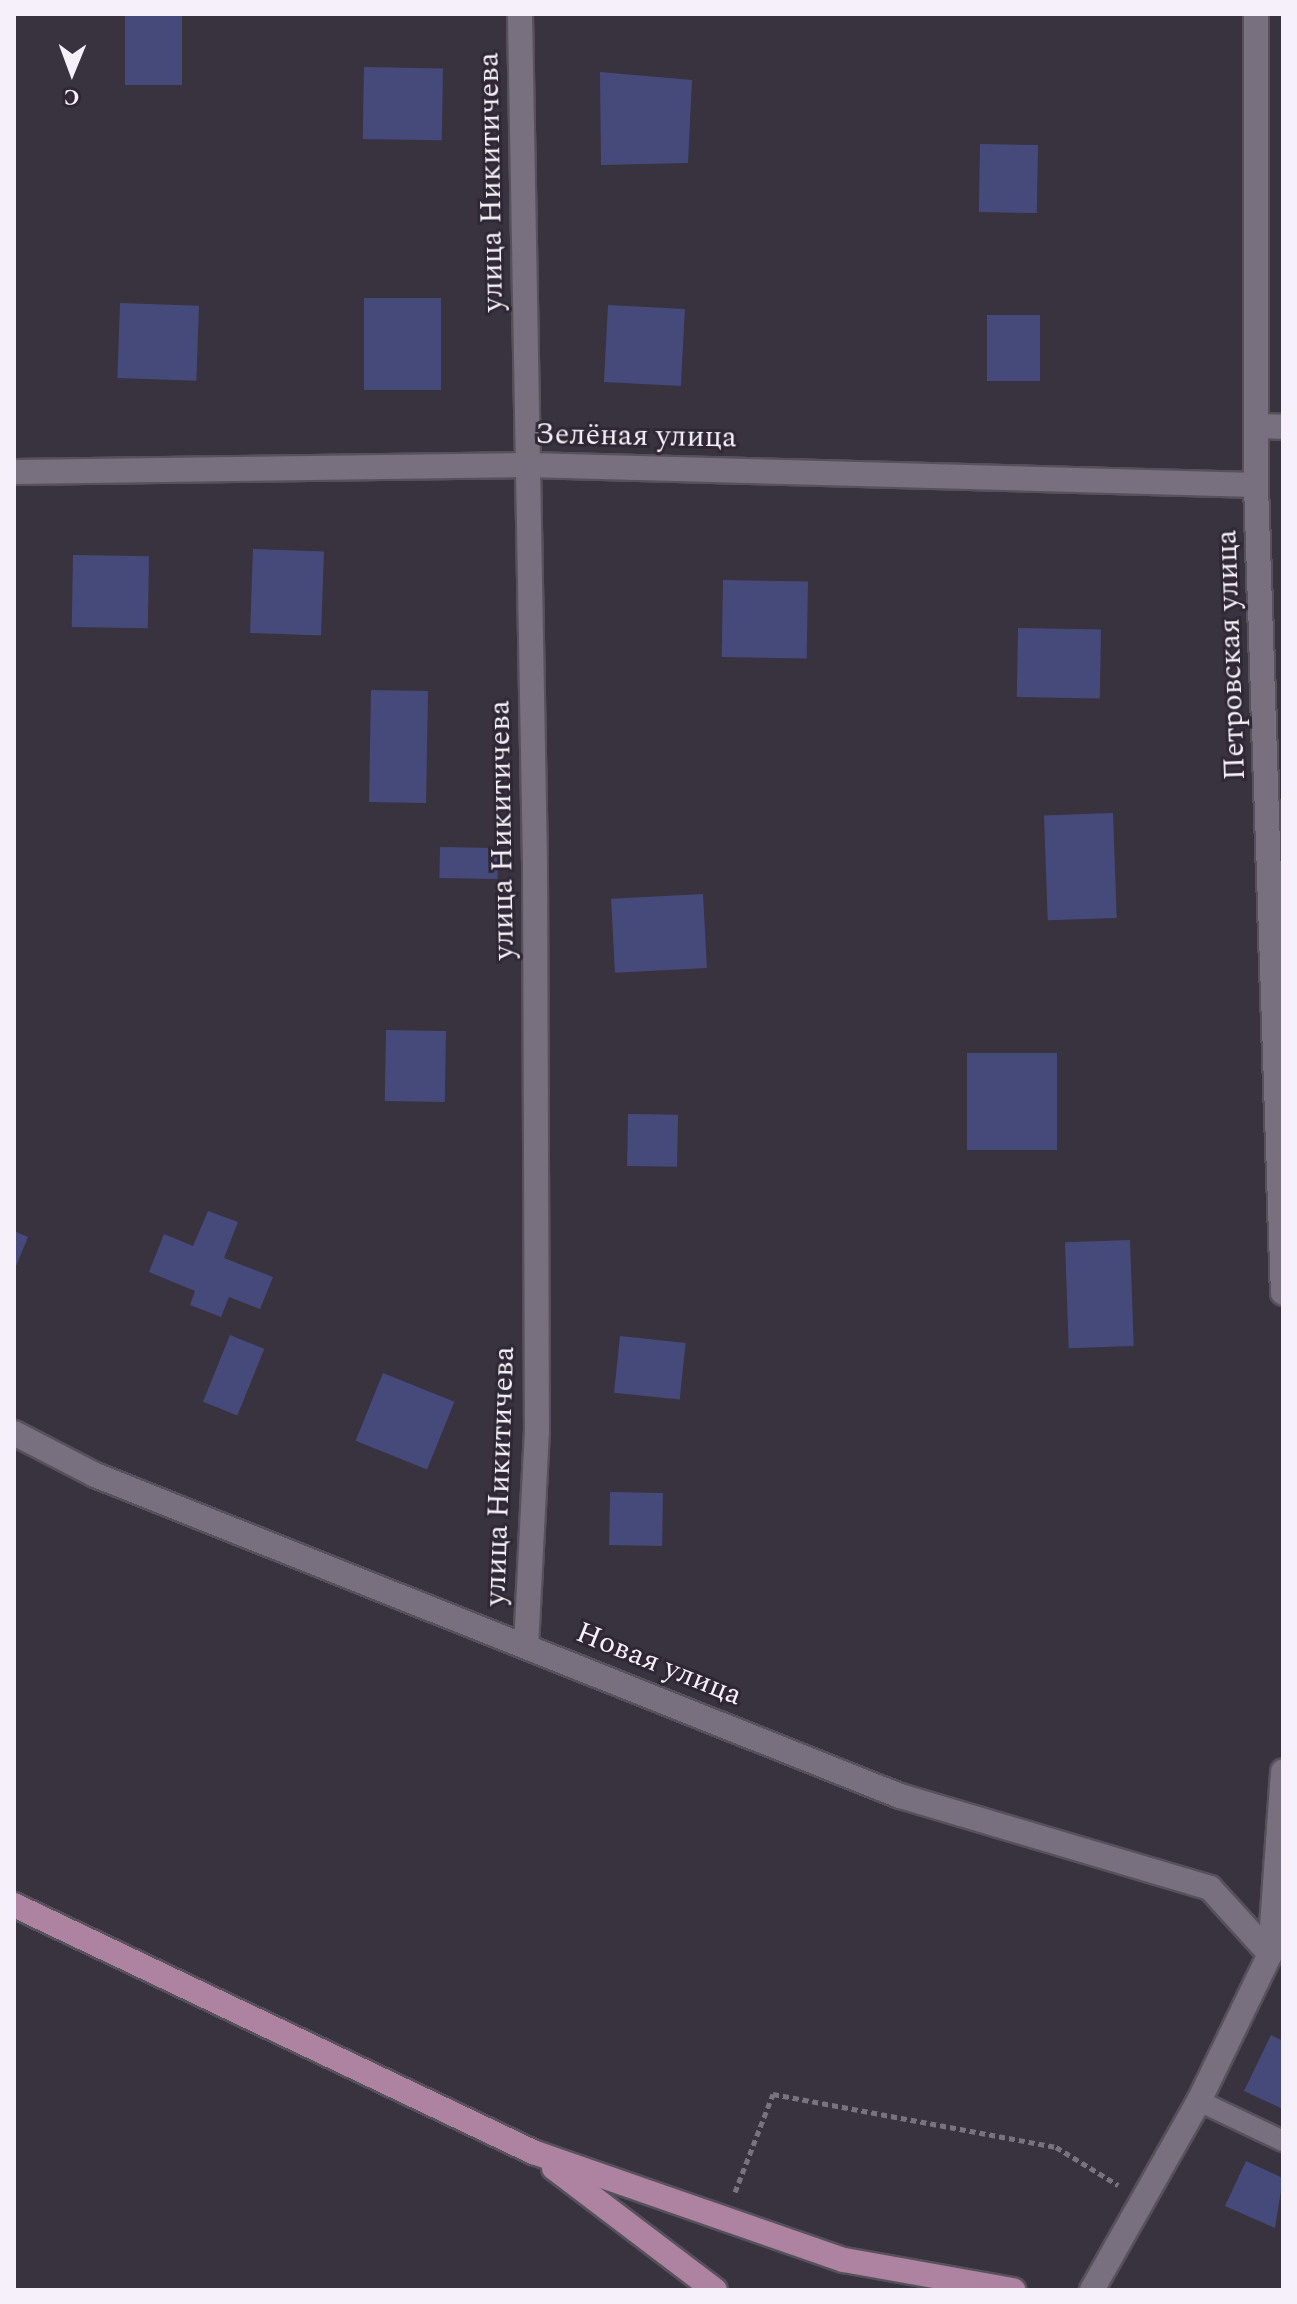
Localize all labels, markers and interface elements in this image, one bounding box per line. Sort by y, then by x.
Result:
north arrow [32,32,112,112]
street label: улица Никитичева [471,52,511,312]
text: С [63,80,80,113]
street label: Зелёная улица [535,416,737,456]
street label: Петровская улица [1209,529,1253,781]
street label: улица Никитичева [482,700,522,960]
street label: улица Никитичева [477,1346,523,1606]
street label: Новая улица [571,1614,747,1714]

